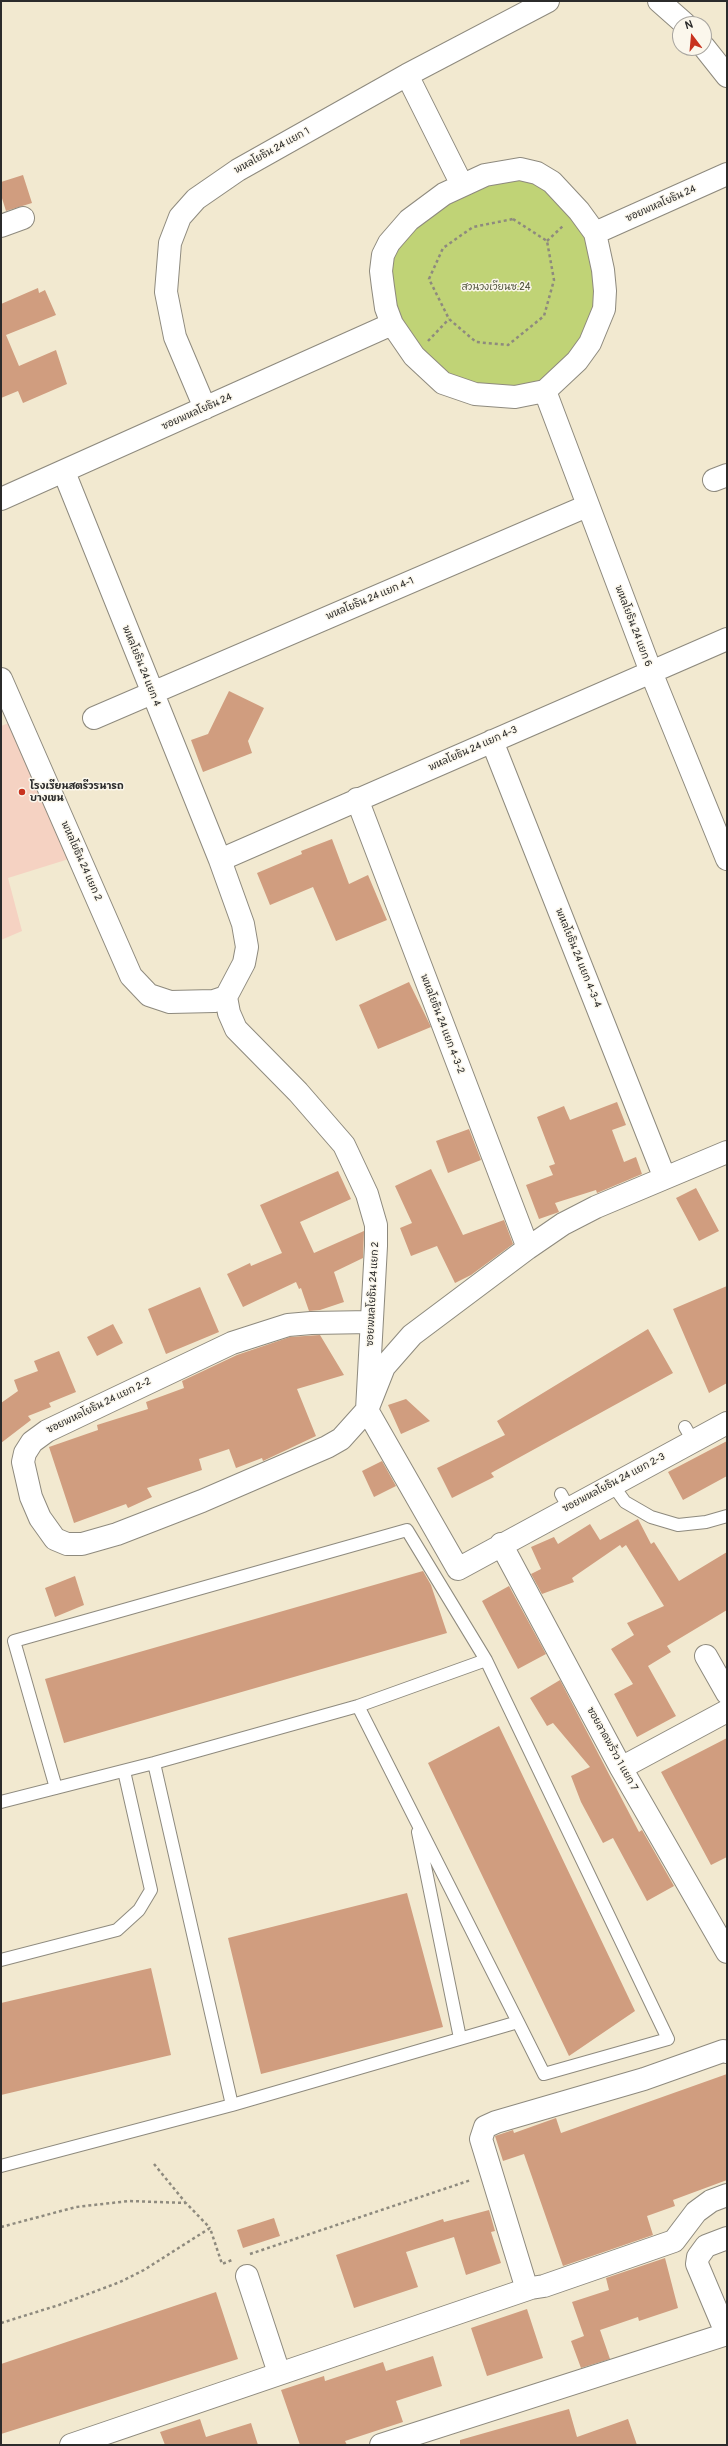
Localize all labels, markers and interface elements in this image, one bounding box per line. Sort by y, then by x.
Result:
north arrow [672,16,712,56]
text: N [683,18,694,32]
street label: พหลโยธิน 24 แยก 1 [232,125,312,177]
street label: ซอยพหลโยธิน 24 [624,183,698,225]
park label: สวนวงเวียนซ.24 [461,281,531,293]
street label: ซอยพหลโยธิน 24 [160,391,234,433]
street label: พหลโยธิน 24 แยก 4-1 [324,575,416,623]
street label: พหลโยธิน 24 แยก 6 [612,584,654,668]
street label: พหลโยธิน 24 แยก 4 [119,624,163,708]
street label: พหลโยธิน 24 แยก 4-3 [427,724,519,774]
place label: โรงเรียนสตรีวรนารถ บางเขน [30,780,124,804]
marker: โรงเรียนสตรีวรนารถ บางเขน [17,787,27,797]
street label: พหลโยธิน 24 แยก 2 [58,819,104,903]
street label: พหลโยธิน 24 แยก 4-3-4 [553,907,603,1009]
street label: พหลโยธิน 24 แยก 4-3-2 [417,972,467,1076]
street label: ซอยพหลโยธิน 24 แยก 2 [364,1241,382,1347]
street label: ซอยพหลโยธิน 24 แยก 2-2 [45,1375,153,1437]
street label: ซอยพหลโยธิน 24 แยก 2-3 [561,1451,667,1515]
street label: ซอยลาดพร้าว 1 แยก 7 [584,1705,640,1793]

